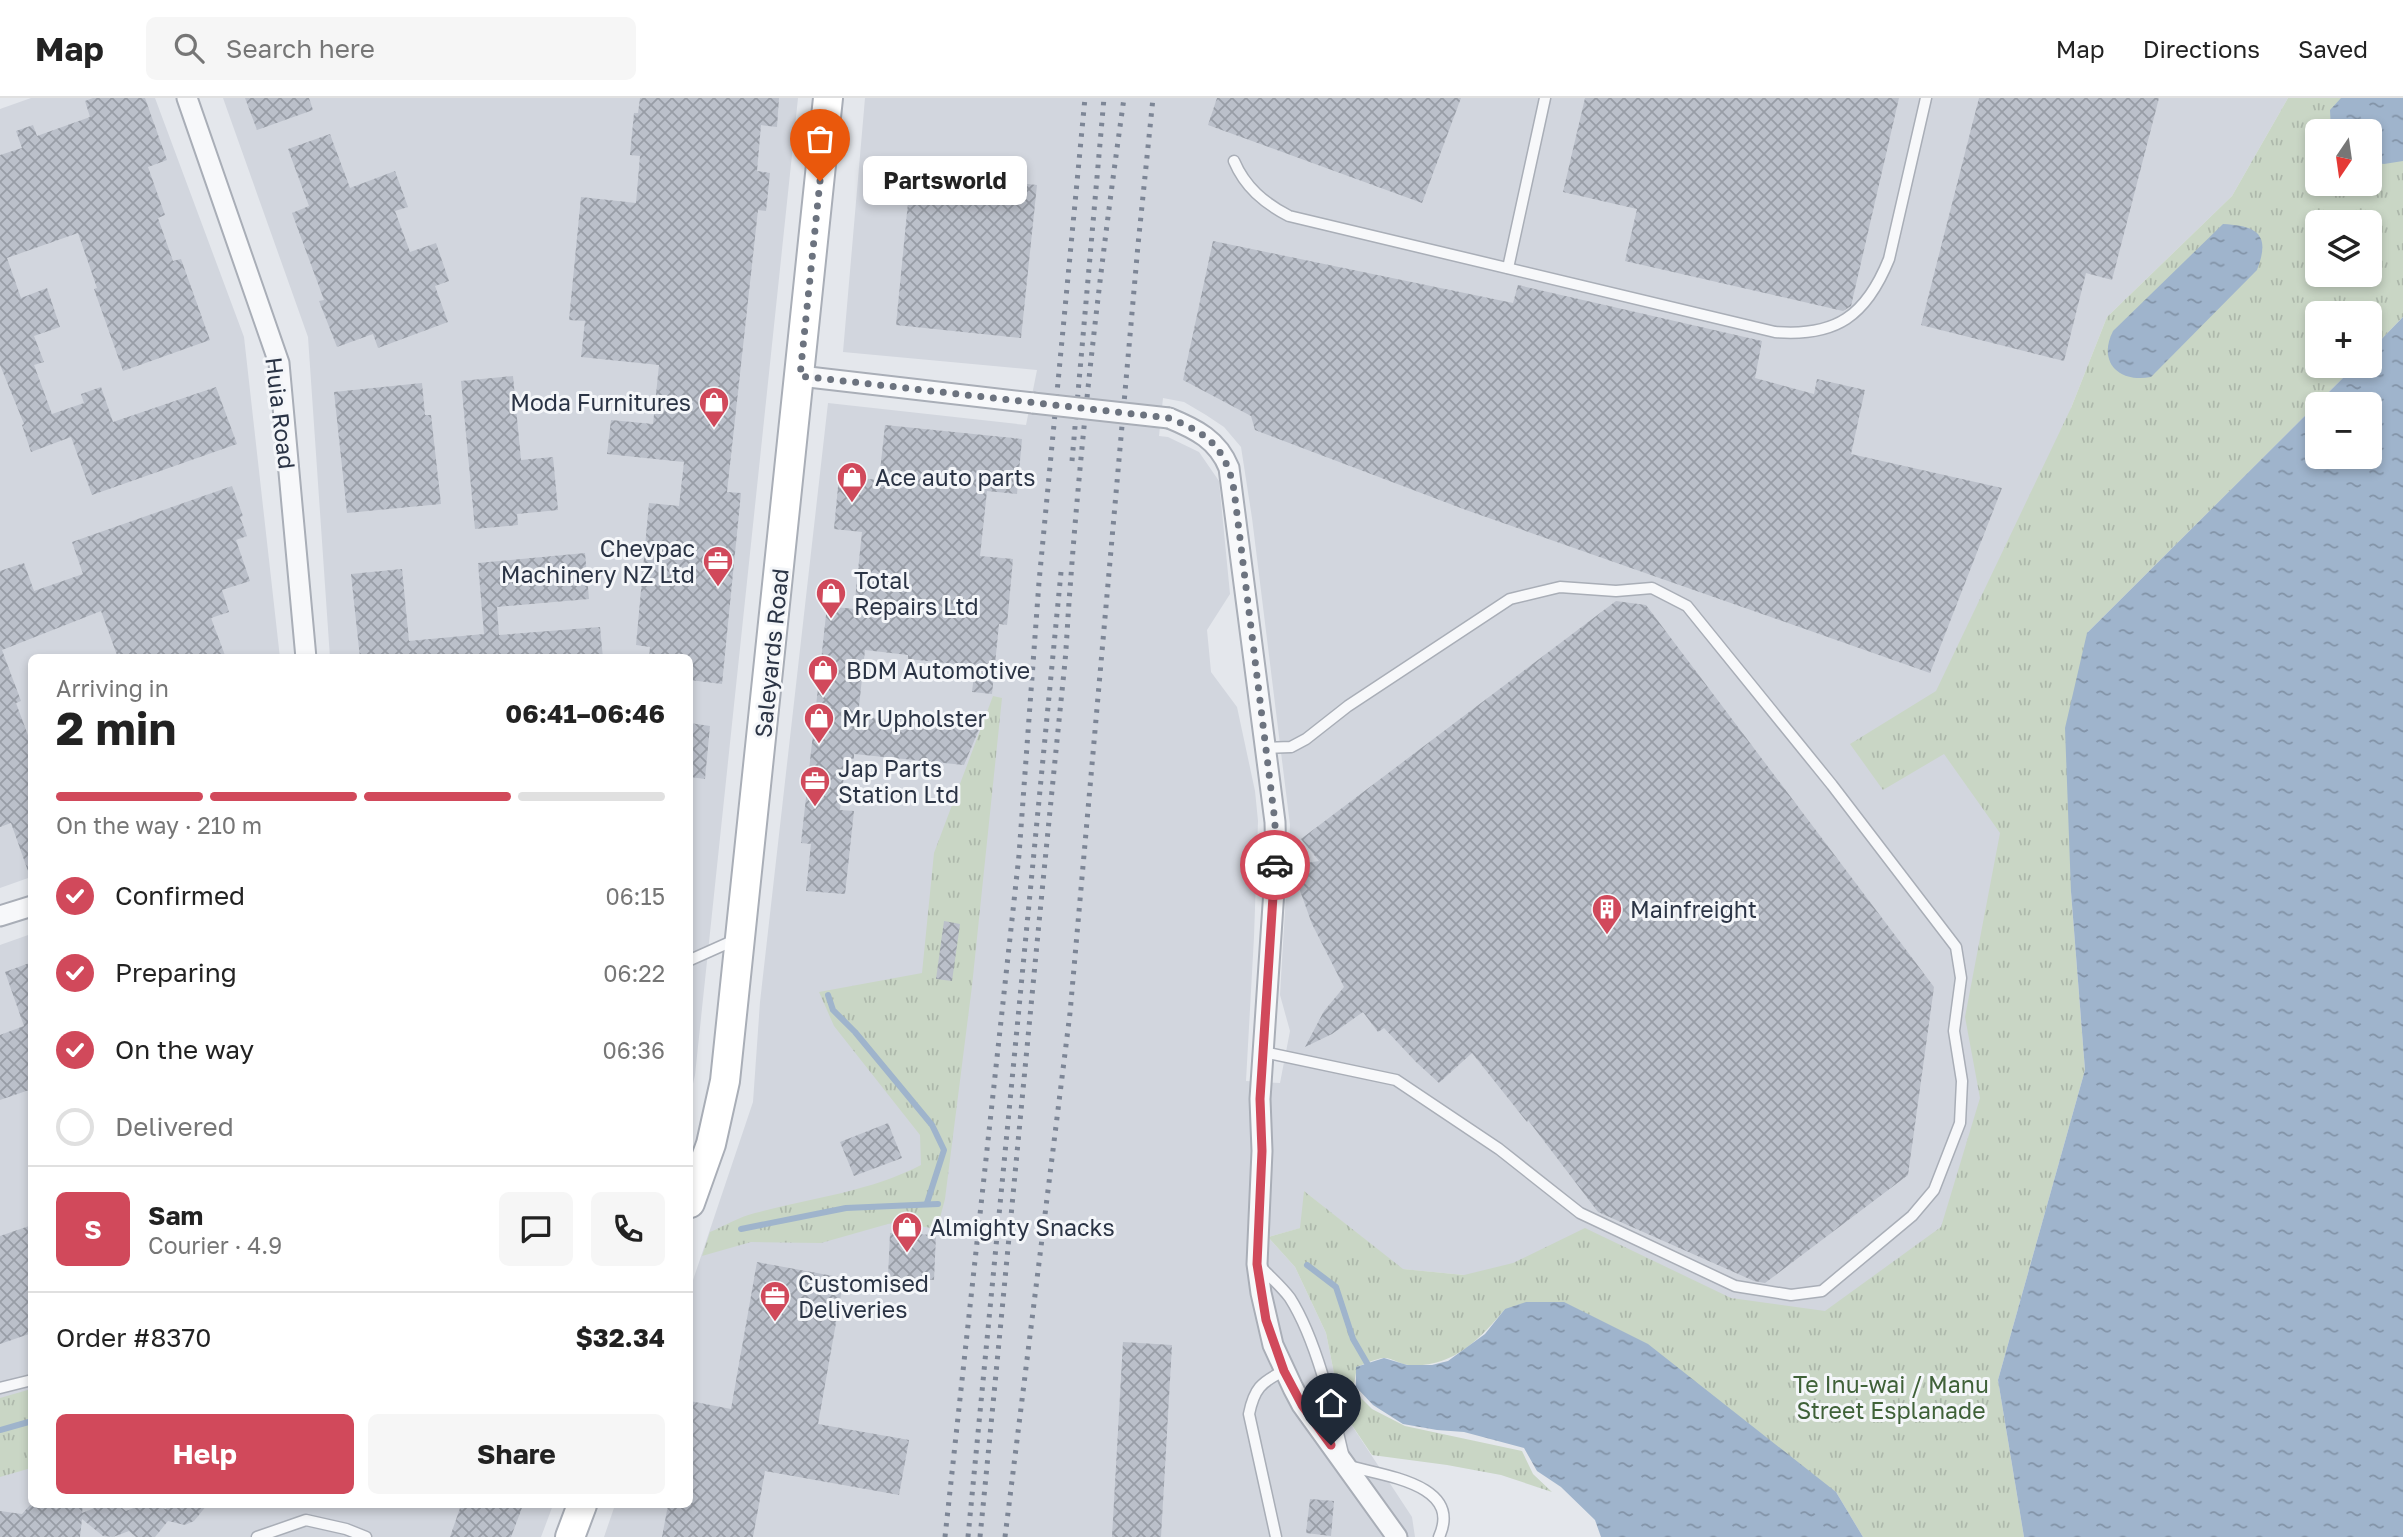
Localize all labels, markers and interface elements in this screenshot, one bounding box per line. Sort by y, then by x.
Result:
search box [146,17,636,80]
text: Map [35,29,104,68]
icon: search [170,29,208,67]
text: Search here [226,33,375,64]
text: Map [2056,34,2105,63]
text: Directions [2143,34,2260,63]
text: Saved [2298,34,2368,63]
pin [790,109,850,181]
north arrow [2305,119,2382,196]
map controls [2305,119,2382,469]
icon: bag [801,120,839,158]
callout: Partsworld [862,156,1026,206]
text: Partsworld [883,166,1007,194]
button: layers [2305,210,2382,287]
button: + [2305,301,2382,378]
street label: Huia Road [260,355,302,471]
shop icon: Moda Furnitures [697,385,731,429]
place label: Moda Furnitures [510,388,691,416]
button: − [2305,392,2382,469]
shop icon: Ace auto parts [835,460,869,504]
place label: Ace auto parts [875,463,1035,491]
place label: Chevpac Machinery NZ Ltd [501,534,695,588]
office icon: Chevpac Machinery NZ Ltd [701,544,735,588]
place label: Total Repairs Ltd [854,566,979,620]
street label: Saleyards Road [748,567,794,739]
shop icon: Total Repairs Ltd [814,576,848,620]
shop icon: BDM Automotive [806,653,840,697]
place label: BDM Automotive [846,656,1030,684]
text: Arriving in [56,674,169,702]
text: 06:41–06:46 [505,698,665,729]
text: 2 min [56,700,176,755]
shop icon: Mr Upholster [802,701,836,745]
place label: Mr Upholster [842,704,986,732]
place label: Jap Parts Station Ltd [838,754,959,808]
office icon: Jap Parts Station Ltd [798,764,832,808]
text: On the way · 210 m [56,811,262,839]
courier [1240,830,1310,900]
icon: car [1256,846,1294,884]
icon: check [56,877,94,915]
text: Confirmed [115,880,245,911]
text: 06:15 [605,882,665,910]
building icon: Mainfreight [1590,892,1624,936]
place label: Mainfreight [1630,895,1757,923]
icon: check [56,954,94,992]
text: Preparing [115,957,237,988]
text: 06:22 [603,959,665,987]
icon: check [56,1031,94,1069]
text: On the way [115,1034,254,1065]
text: 06:36 [603,1036,665,1064]
text: Delivered [115,1111,234,1142]
button: chat [499,1192,573,1266]
button: phone [591,1192,665,1266]
text: Sam [148,1200,203,1231]
shop icon: Almighty Snacks [890,1210,924,1254]
place label: Almighty Snacks [930,1213,1115,1241]
text: S [84,1214,102,1245]
text: Courier · 4.9 [148,1231,282,1259]
place label: Customised Deliveries [798,1269,929,1323]
office icon: Customised Deliveries [758,1279,792,1323]
text: Order #8370 [56,1322,211,1353]
text: $32.34 [575,1322,665,1353]
park label: Te Inu-wai / Manu Street Esplanade [1793,1370,1989,1424]
pin [1301,1373,1361,1445]
icon: home [1312,1384,1350,1422]
button: Help [56,1414,354,1494]
button: Share [368,1414,665,1494]

